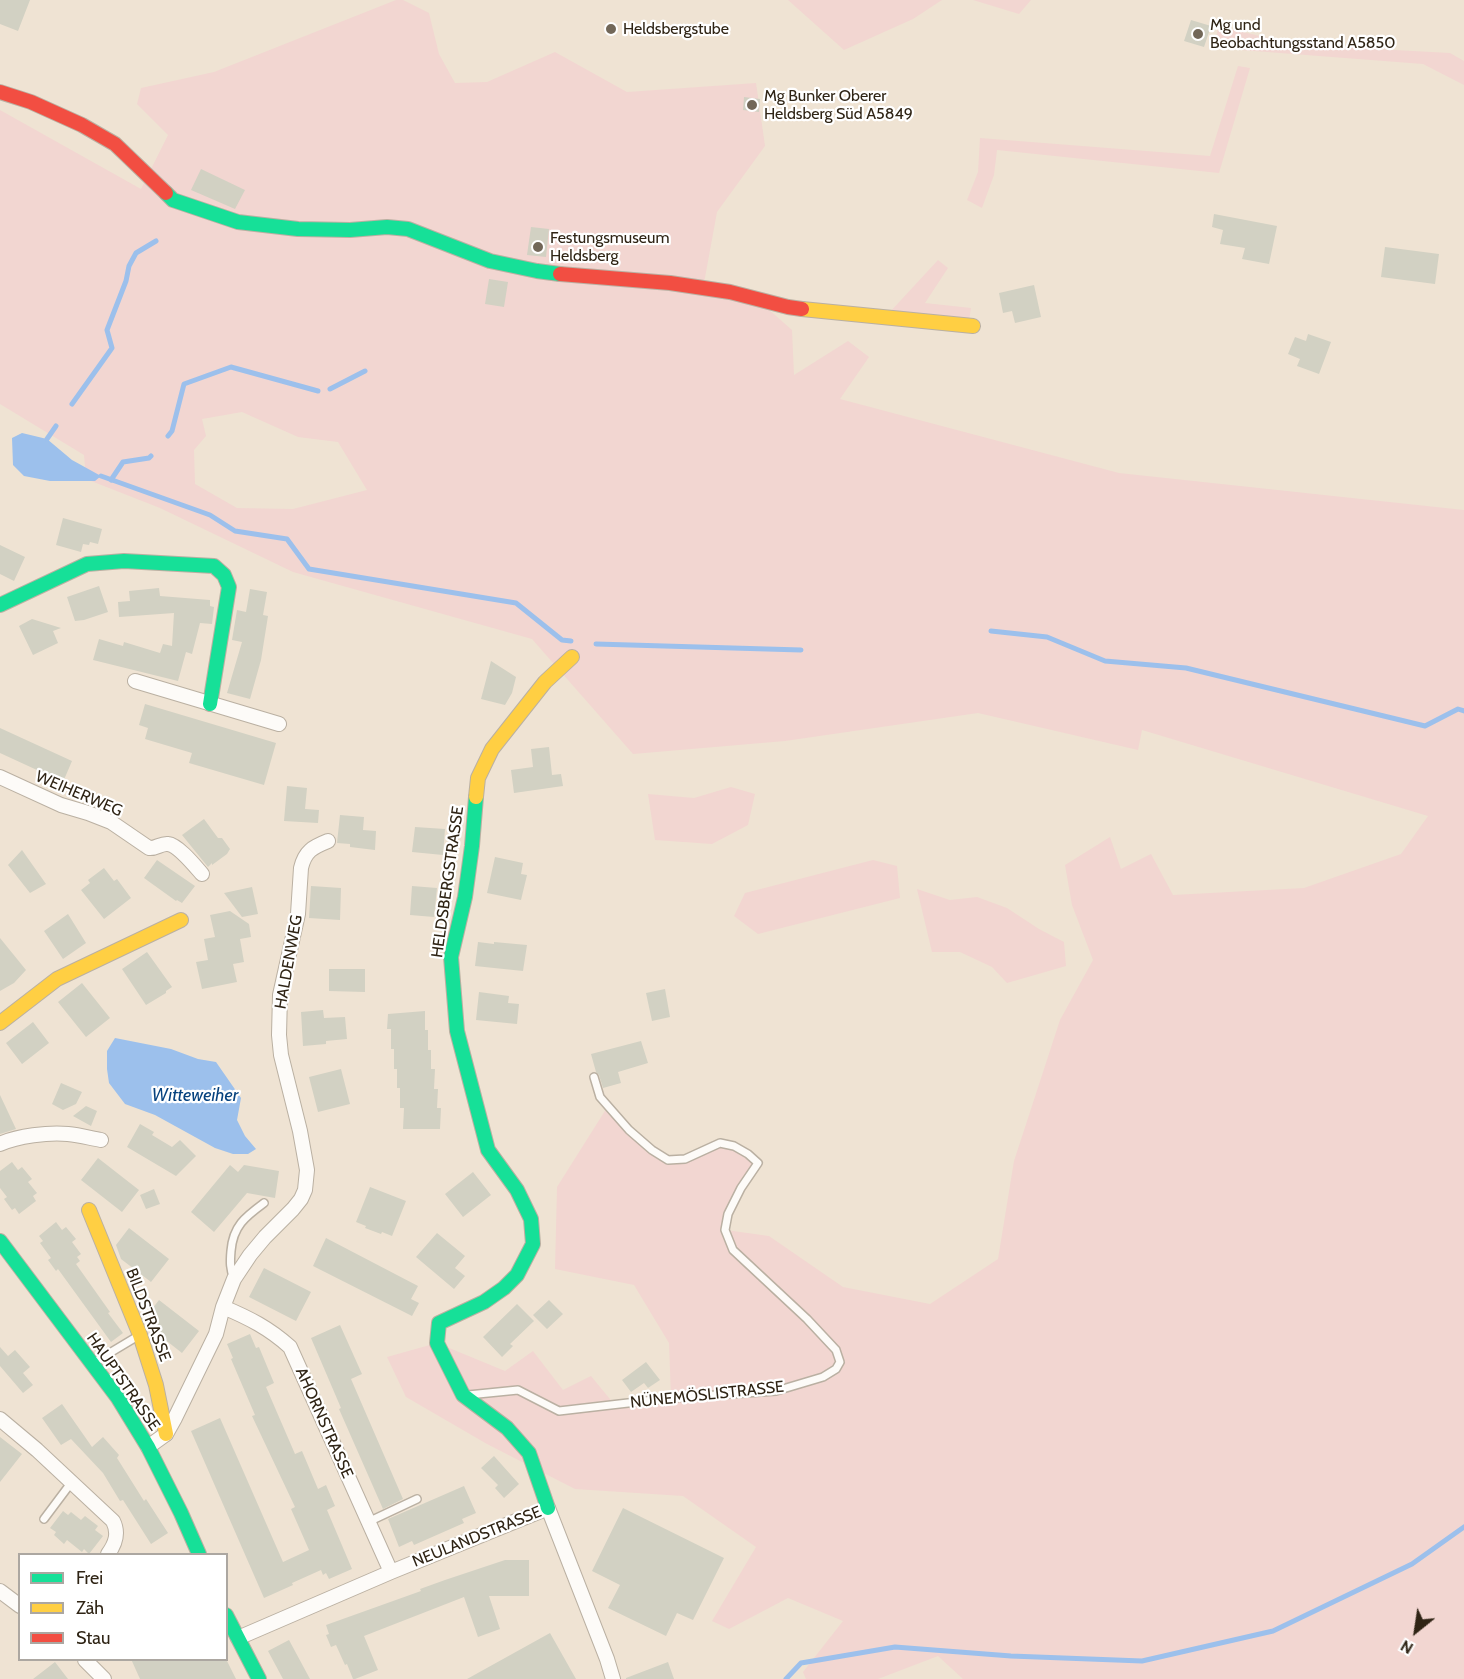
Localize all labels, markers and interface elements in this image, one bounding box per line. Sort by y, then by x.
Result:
place label: Mg und Beobachtungsstand A5850 [1210,15,1395,53]
place label: Heldsbergstube [623,19,729,39]
marker: Heldsbergstube [604,22,618,36]
marker: Mg und Beobachtungsstand A5850 [1191,27,1205,41]
place label: Mg Bunker Oberer Heldsberg Süd A5849 [764,86,913,124]
marker: Mg Bunker Oberer Heldsberg Süd A5849 [745,98,759,112]
place label: Festungsmuseum Heldsberg [550,228,669,266]
marker: Festungsmuseum Heldsberg [531,240,545,254]
street label: WEIHERWEG [33,767,125,821]
street label: HELDSBERGSTRASSE [428,805,468,959]
street label: HALDENWEG [271,913,307,1011]
water label: Witteweiher [152,1085,238,1107]
street label: BILDSTRASSE [121,1266,175,1364]
street label: HAUPTSTRASSE [82,1329,164,1435]
street label: AHORNSTRASSE [291,1365,357,1481]
street label: NÜNEMÖSLISTRASSE [629,1377,785,1413]
street label: NEULANDSTRASSE [410,1502,544,1572]
legend [18,1553,228,1661]
text: Frei [76,1567,103,1589]
text: Zäh [76,1597,104,1619]
north arrow [1386,1601,1446,1661]
text: Stau [76,1627,110,1649]
text: N [1397,1636,1416,1658]

